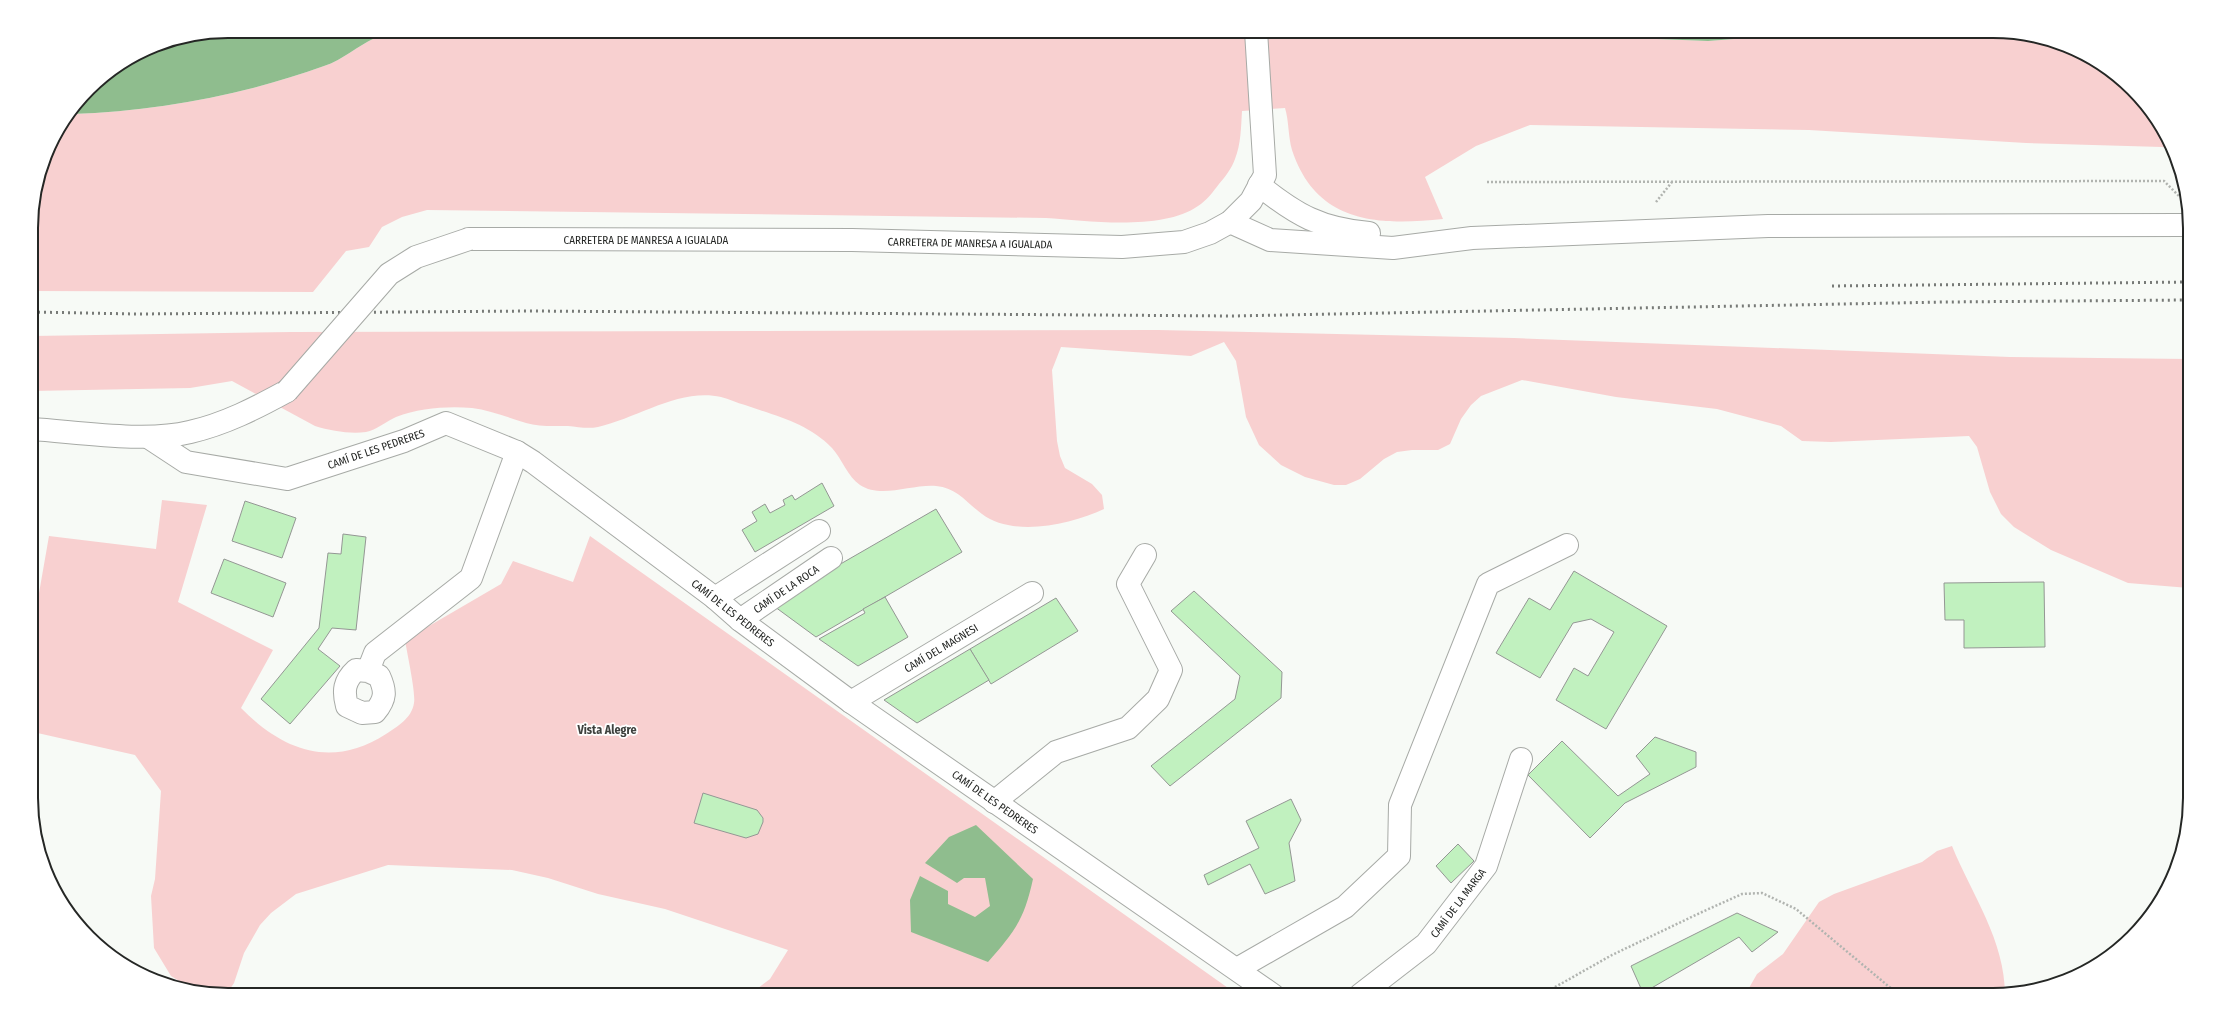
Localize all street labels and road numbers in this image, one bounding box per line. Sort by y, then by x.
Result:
street label: CARRETERA DE MANRESA A IGUALADA [564,234,729,247]
street label: CARRETERA DE MANRESA A IGUALADA [887,236,1053,251]
street label: CAMÍ DE LES PEDRERES [326,426,427,472]
street label: CAMÍ DE LA ROCA [750,562,822,616]
street label: CAMÍ DE LES PEDRERES [689,576,778,650]
street label: CAMÍ DEL MAGNESI [902,620,980,676]
street label: CAMÍ DE LES PEDRERES [949,767,1041,837]
street label: CAMÍ DE LA MARGA [1427,865,1489,941]

